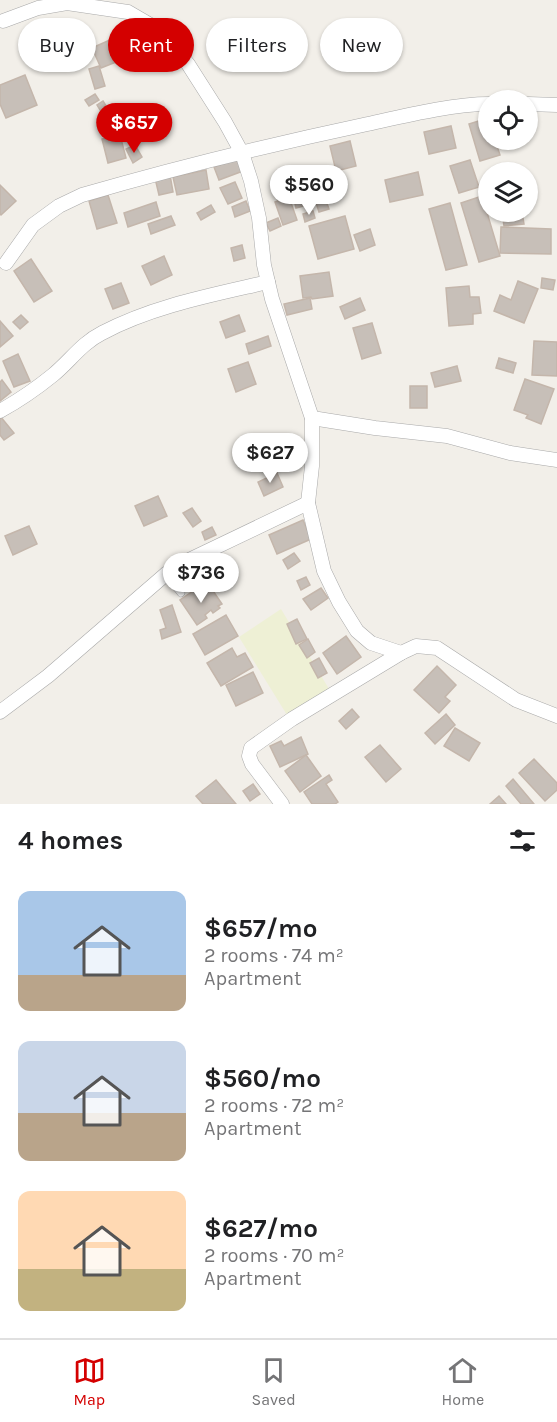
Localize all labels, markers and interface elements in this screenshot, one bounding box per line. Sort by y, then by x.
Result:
chip: Buy [18,18,96,72]
chip: Rent [108,18,194,72]
chip: Filters [206,18,308,72]
chip: New [320,18,403,72]
map controls [478,90,538,222]
button: locate [478,90,538,150]
pin: $657 [98,103,170,154]
text: $657 [110,111,158,134]
button: layers [478,162,538,222]
pin: $560 [273,165,345,216]
text: $560 [284,173,334,196]
pin: $627 [234,433,306,484]
text: $627 [246,441,294,464]
pin: $736 [165,553,237,604]
text: $736 [177,561,225,584]
icon: filters [506,824,539,857]
text: 4 homes [18,825,123,856]
text: $657/mo [204,913,317,944]
icon: home [66,915,138,987]
text: 2 rooms · 74 m² [204,944,344,967]
text: Apartment [204,967,302,990]
text: $560/mo [204,1063,321,1094]
icon: home [66,1065,138,1137]
text: 2 rooms · 72 m² [204,1094,344,1117]
text: Apartment [204,1117,302,1140]
text: $627/mo [204,1213,318,1244]
icon: home [66,1215,138,1287]
text: 2 rooms · 70 m² [204,1244,344,1267]
text: Apartment [204,1267,302,1290]
tab: Map [73,1354,106,1409]
tab: Saved [252,1354,296,1409]
tab: Home [442,1354,484,1409]

